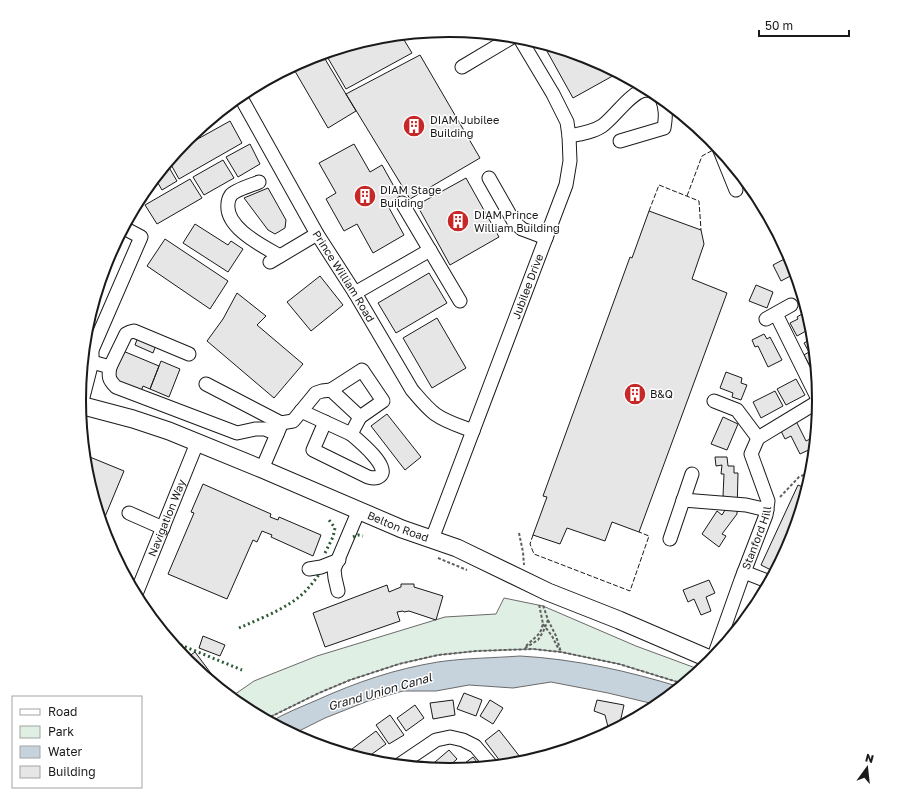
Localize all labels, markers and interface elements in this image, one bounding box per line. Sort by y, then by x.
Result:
scale bar [759,12,849,38]
text: 50 m [765,18,793,33]
building icon: DIAM Jubilee Building [401,113,427,139]
place label: DIAM Jubilee Building [430,113,499,139]
building icon: DIAM Stage Building [352,183,378,209]
place label: DIAM Stage Building [380,183,441,209]
building icon: DIAM Prince William Building [445,208,471,234]
place label: DIAM Prince William Building [474,208,560,234]
street label: Prince William Road [310,228,378,324]
street label: Jubilee Drive [509,252,545,321]
building icon: B&Q [622,381,648,407]
place label: B&Q [650,387,673,400]
street label: Navigation Way [145,477,188,558]
street label: Stanford Hill [739,505,773,571]
street label: Belton Road [366,508,431,544]
water label: Grand Union Canal [326,669,435,714]
legend [12,696,142,788]
text: Road [48,704,77,719]
text: Park [48,724,74,739]
text: Water [48,744,82,759]
north arrow [847,748,887,788]
text: N [864,750,875,765]
text: Building [48,764,96,779]

